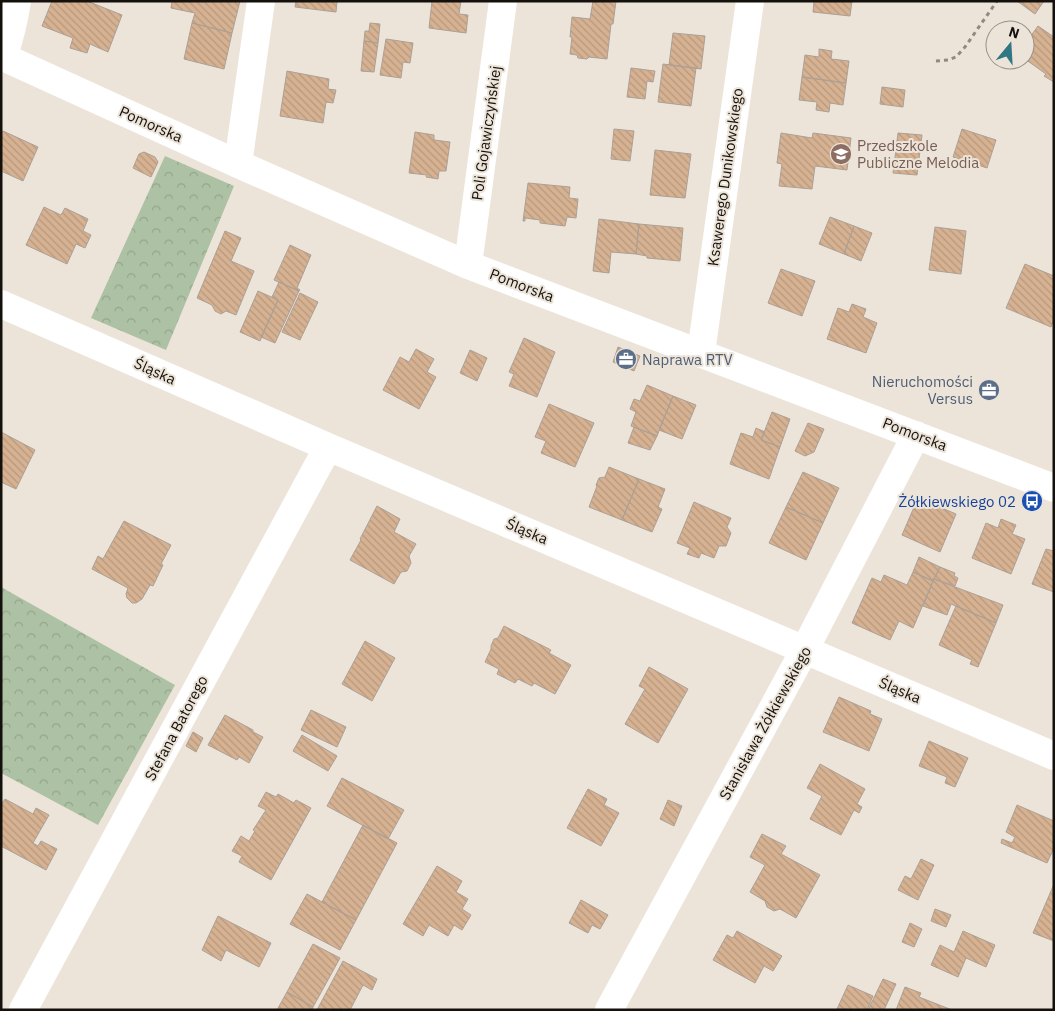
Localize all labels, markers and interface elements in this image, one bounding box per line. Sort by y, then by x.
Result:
north arrow [985,20,1035,70]
text: N [1006,23,1022,43]
street label: Poli Gojawiczyńskiej [467,64,505,202]
street label: Ksawerego Dunikowskiego [703,87,747,267]
street label: Pomorska [116,102,186,146]
place label: Przedszkole Publiczne Melodia [857,136,979,172]
school or university icon: Przedszkole Publiczne Melodia [829,142,853,166]
street label: Pomorska [487,264,557,306]
office icon: Naprawa RTV [614,347,638,371]
place label: Naprawa RTV [642,350,733,369]
street label: Śląska [131,353,179,389]
place label: Nieruchomości Versus [872,372,973,408]
office icon: Nieruchomości Versus [977,378,1001,402]
street label: Pomorska [880,413,950,455]
bus stop icon: Żółkiewskiego 02 [1020,489,1044,513]
place label: Żółkiewskiego 02 [899,492,1016,511]
street label: Śląska [503,514,551,548]
street label: Stanisława Żółkiewskiego [715,643,815,803]
street label: Stefana Batorego [140,672,212,784]
street label: Śląska [876,673,924,707]

